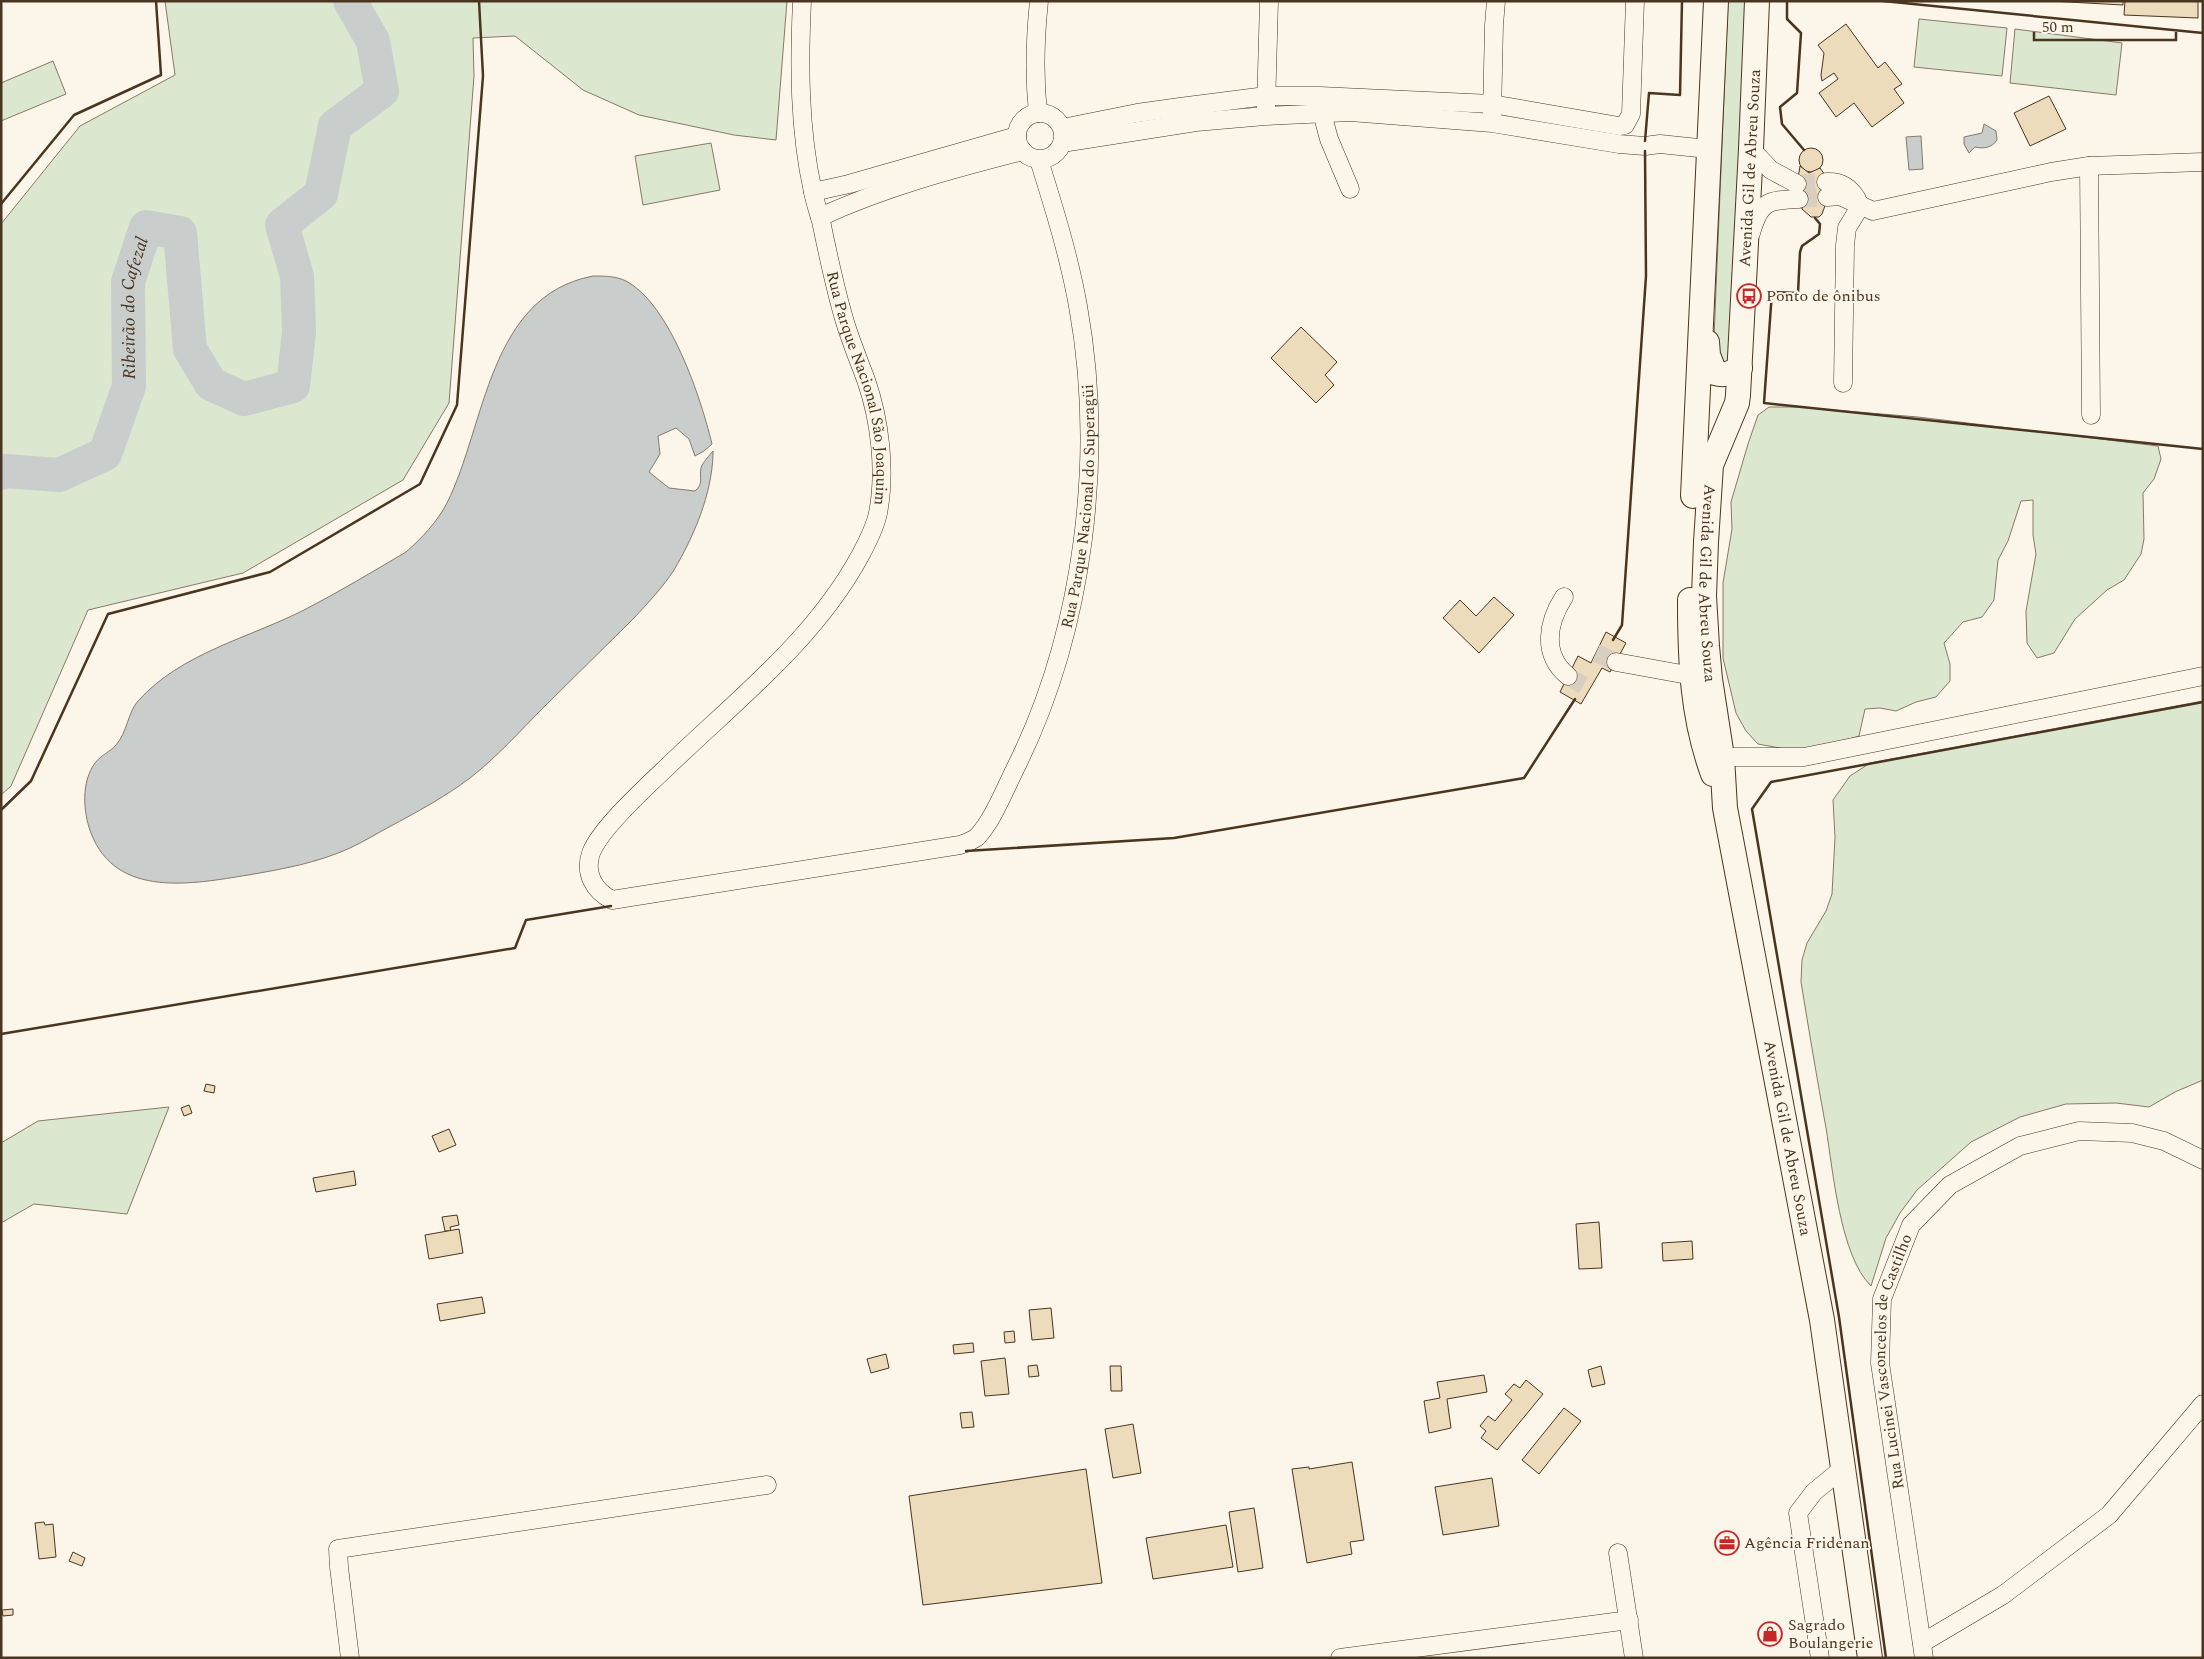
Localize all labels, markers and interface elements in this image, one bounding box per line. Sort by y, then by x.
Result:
scale bar [2034,10,2176,42]
text: 50 m [2042,16,2074,39]
street label: Avenida Gil de Abreu Souza [1733,68,1767,268]
water label: Ribeirão do Cafezal [114,233,156,380]
street label: Rua Parque Nacional São Joaquim [820,269,894,507]
bus stop icon: Ponto de ônibus [1736,283,1762,309]
place label: Ponto de ônibus [1766,284,1881,308]
street label: Rua Parque Nacional do Superagüi [1055,383,1101,631]
street label: Avenida Gil de Abreu Souza [1692,483,1722,683]
street label: Avenida Gil de Abreu Souza [1757,1038,1818,1238]
street label: Rua Lucinei Vasconcelos de Castilho [1868,1230,1918,1491]
office icon: Agência Fridenan [1714,1530,1740,1556]
place label: Agência Fridenan [1744,1531,1870,1555]
place label: Sagrado Boulangerie [1788,1613,1874,1655]
shop icon: Sagrado Boulangerie [1757,1621,1783,1647]

